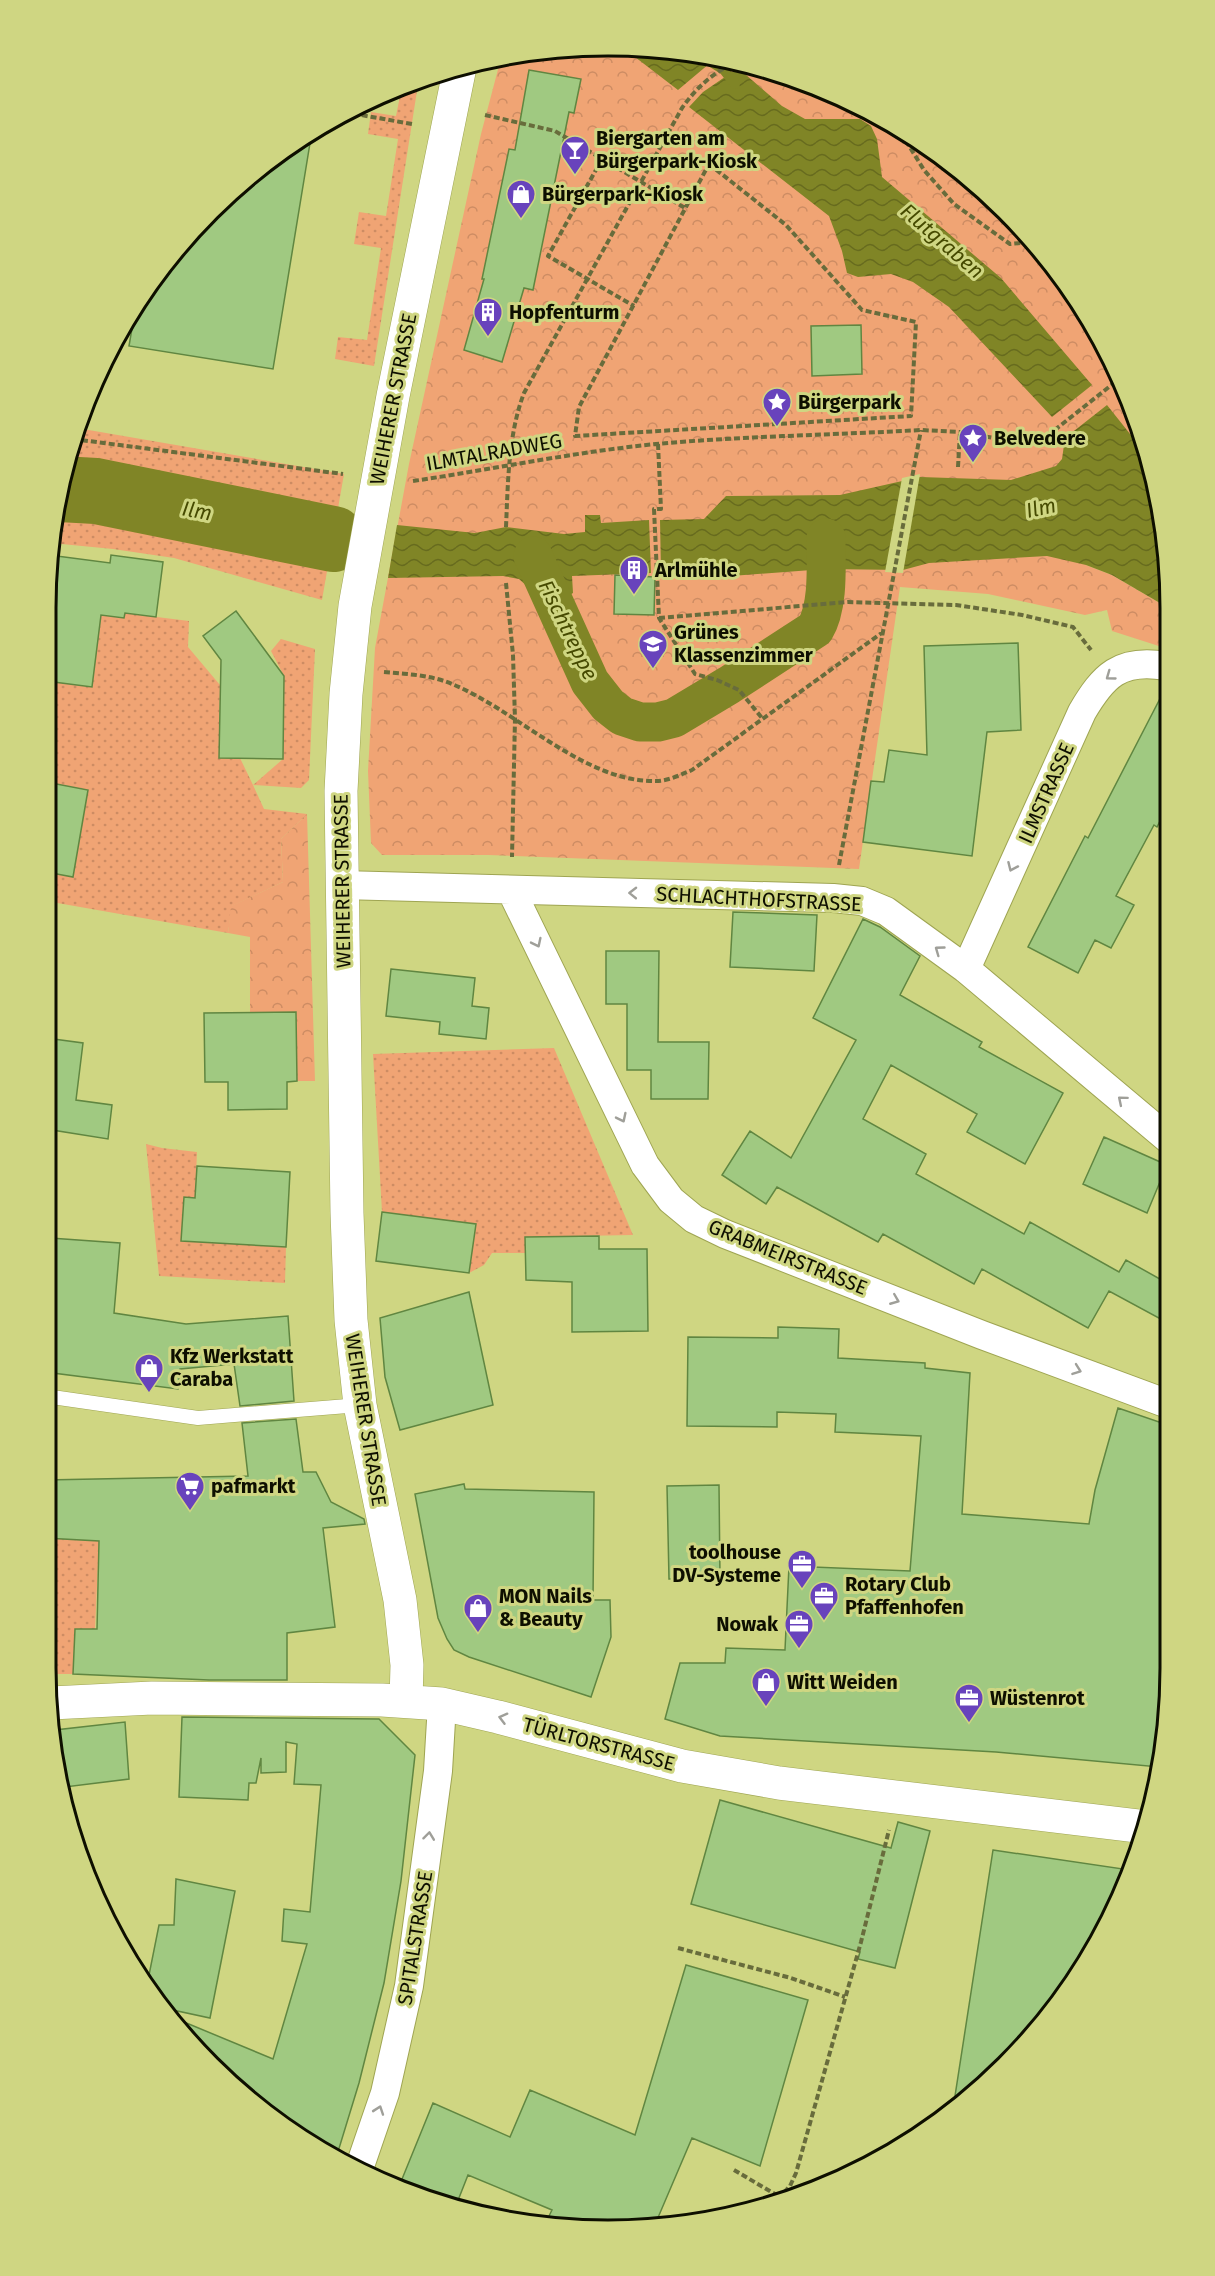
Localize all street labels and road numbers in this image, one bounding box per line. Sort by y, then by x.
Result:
street label: WEIHERER STRASSE [365,311,421,487]
street label: ILMTALRADWEG [424,428,564,476]
street label: ILMSTRASSE [1013,739,1079,847]
street label: WEIHERER STRASSE [328,794,356,968]
street label: SCHLACHTHOFSTRASSE [656,882,862,916]
street label: GRABMEIRSTRASSE [705,1214,871,1300]
street label: WEIHERER STRASSE [341,1332,391,1508]
street label: TÜRLTORSTRASSE [521,1712,677,1776]
street label: SPITALSTRASSE [393,1869,437,2007]

